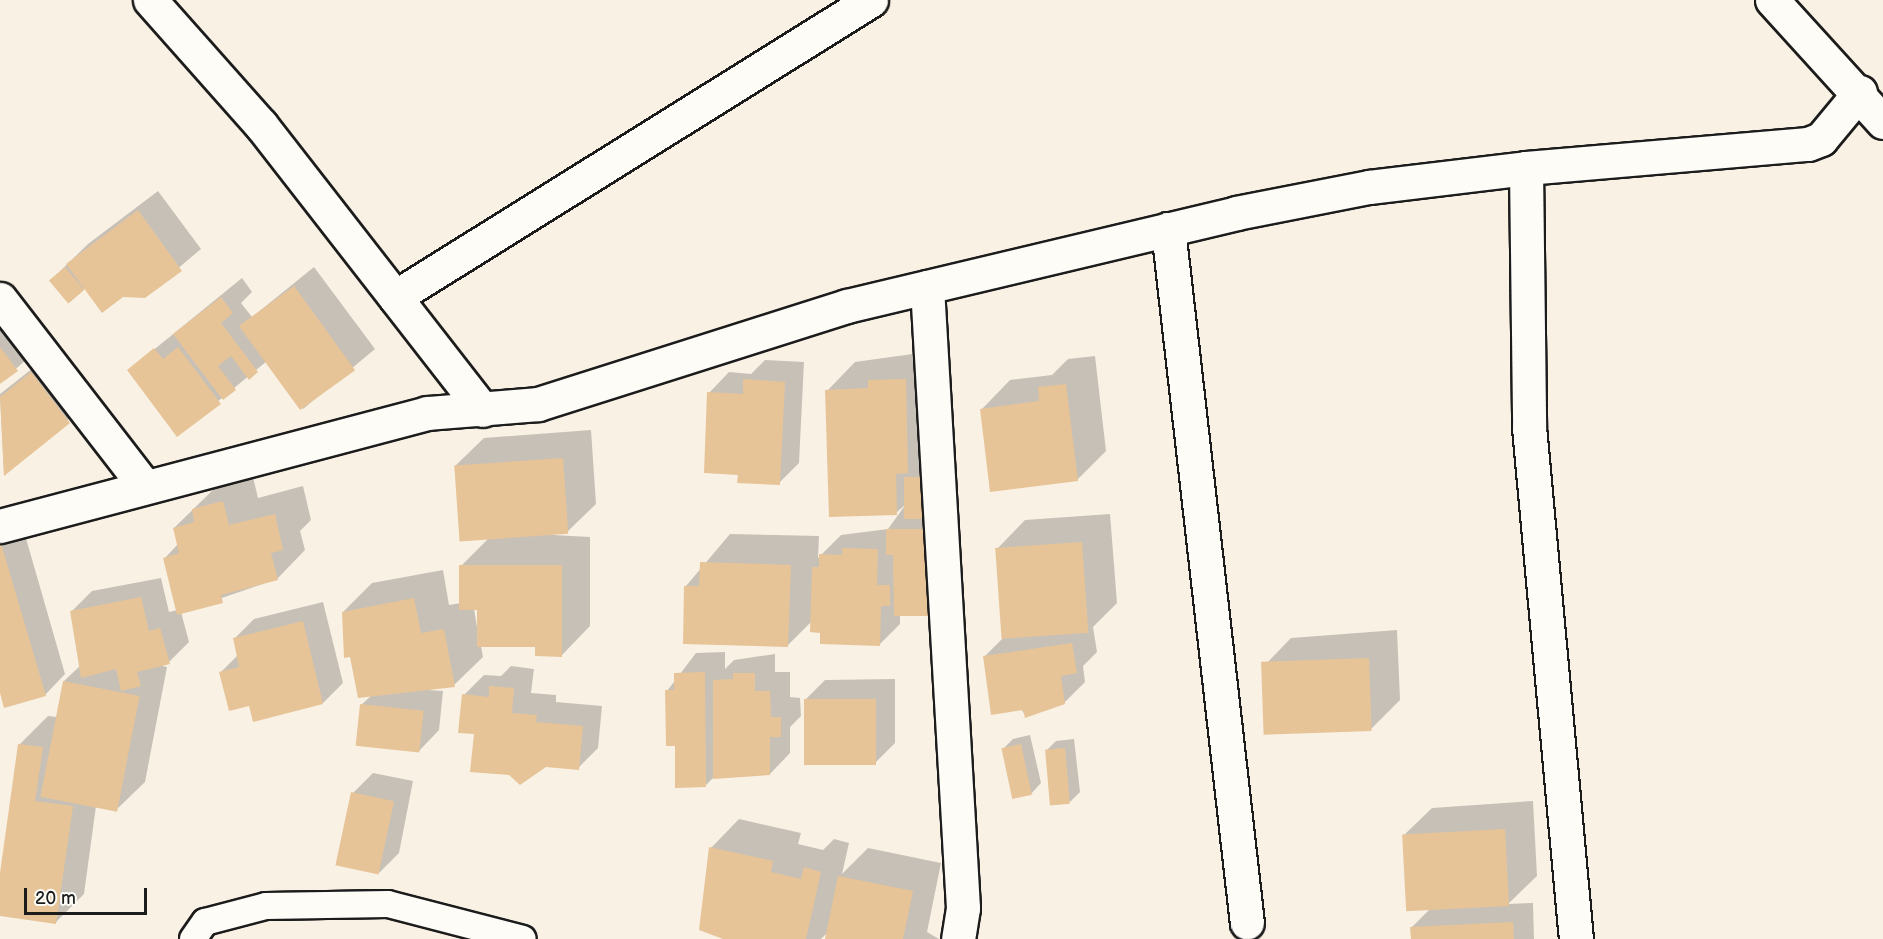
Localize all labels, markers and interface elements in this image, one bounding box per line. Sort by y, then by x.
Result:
scale bar [27,876,150,914]
text: 20 m [35,888,76,909]

